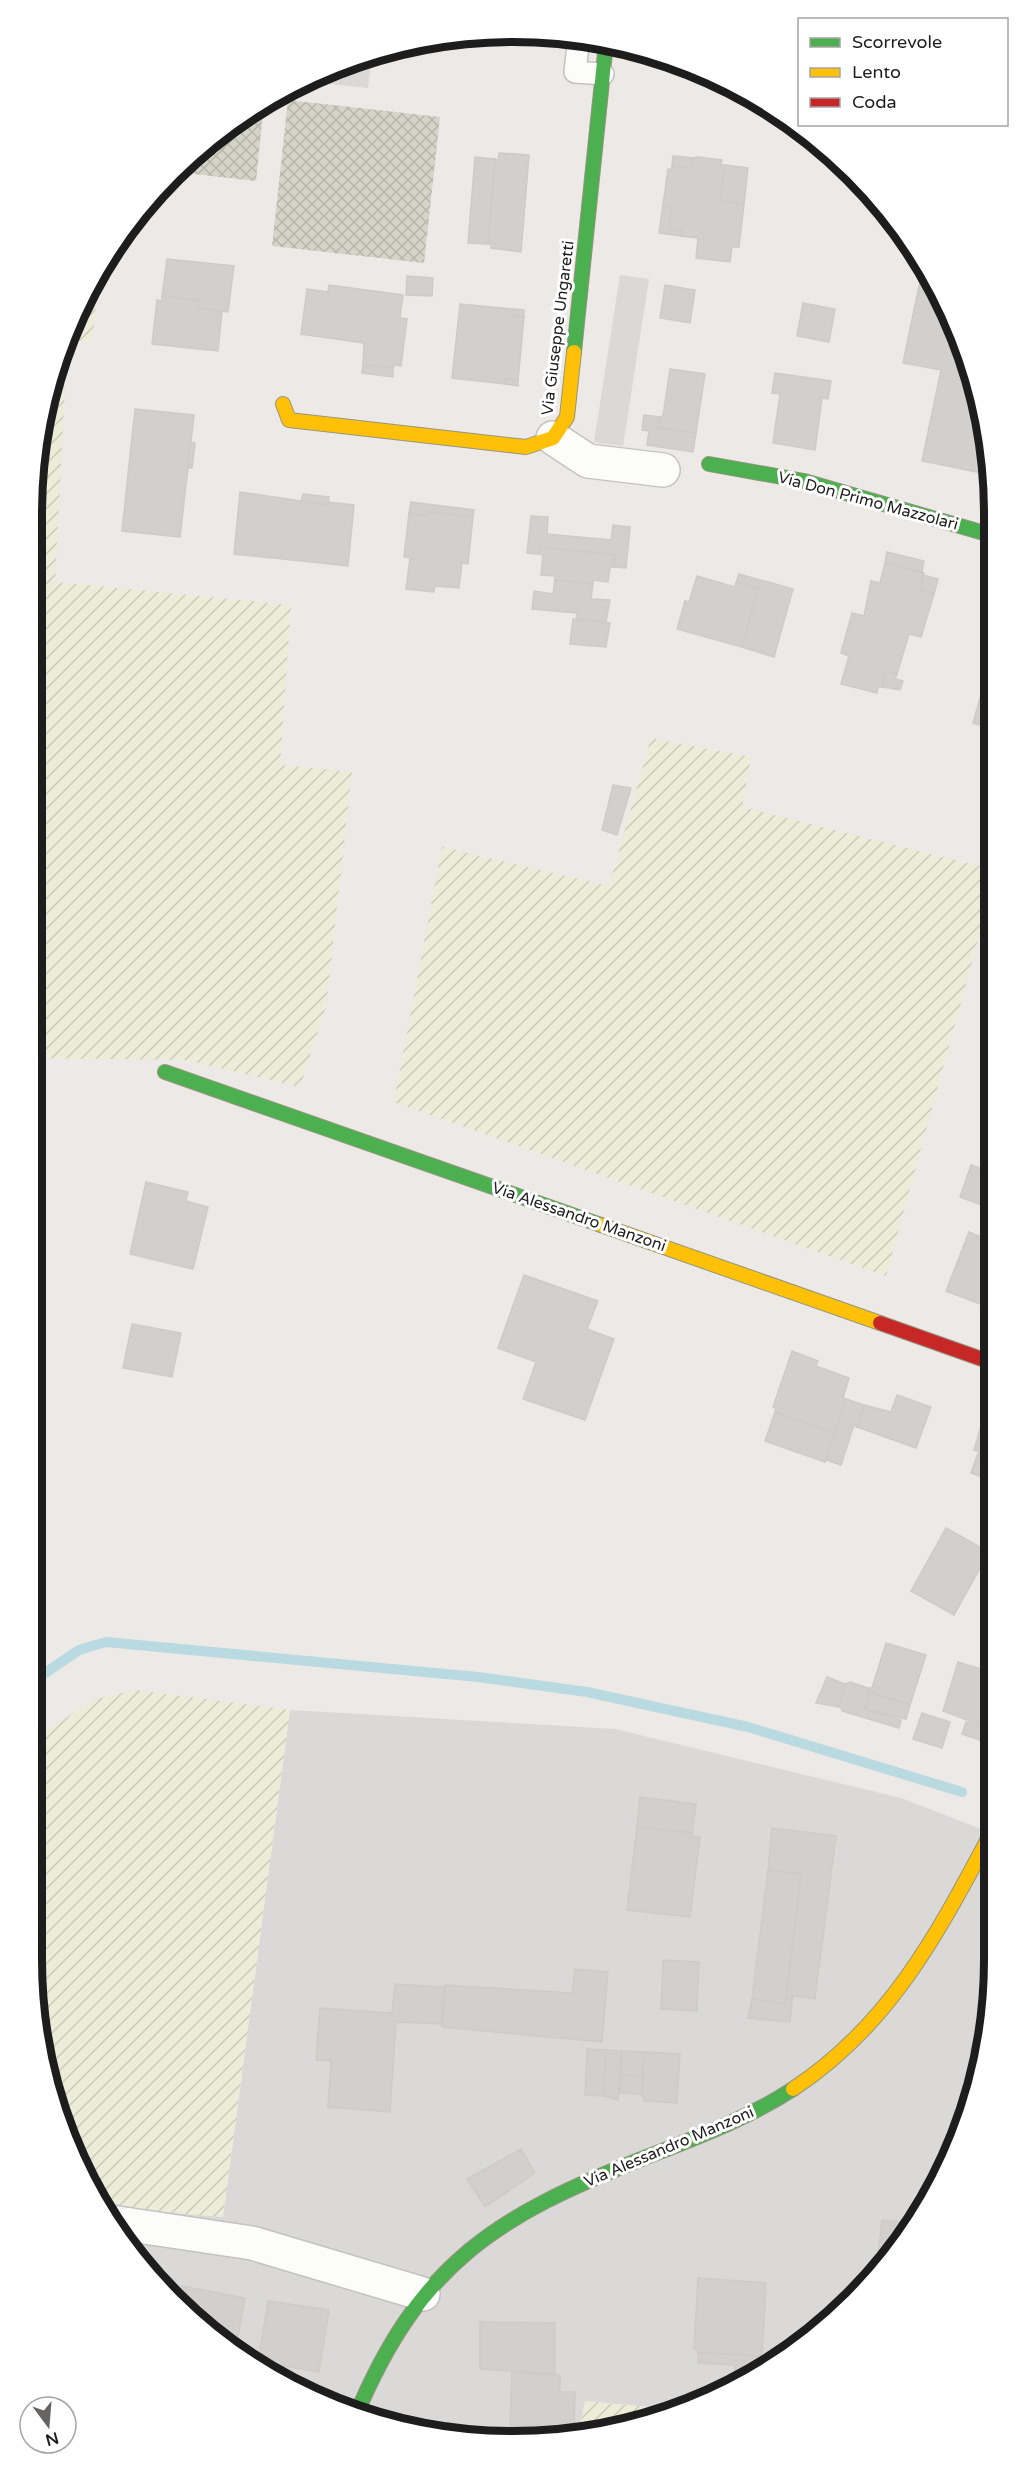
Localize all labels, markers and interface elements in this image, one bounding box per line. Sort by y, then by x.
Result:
legend [798,18,1008,126]
text: Scorrevole [852,31,942,53]
text: Lento [852,61,901,83]
text: Coda [852,91,897,113]
street label: Via Giuseppe Ungaretti [537,239,579,417]
street label: Via Don Primo Mazzolari [776,467,960,535]
street label: Via Alessandro Manzoni [489,1178,669,1256]
street label: Via Alessandro Manzoni [581,2102,757,2192]
north arrow [18,2395,78,2455]
text: N [43,2427,61,2450]

